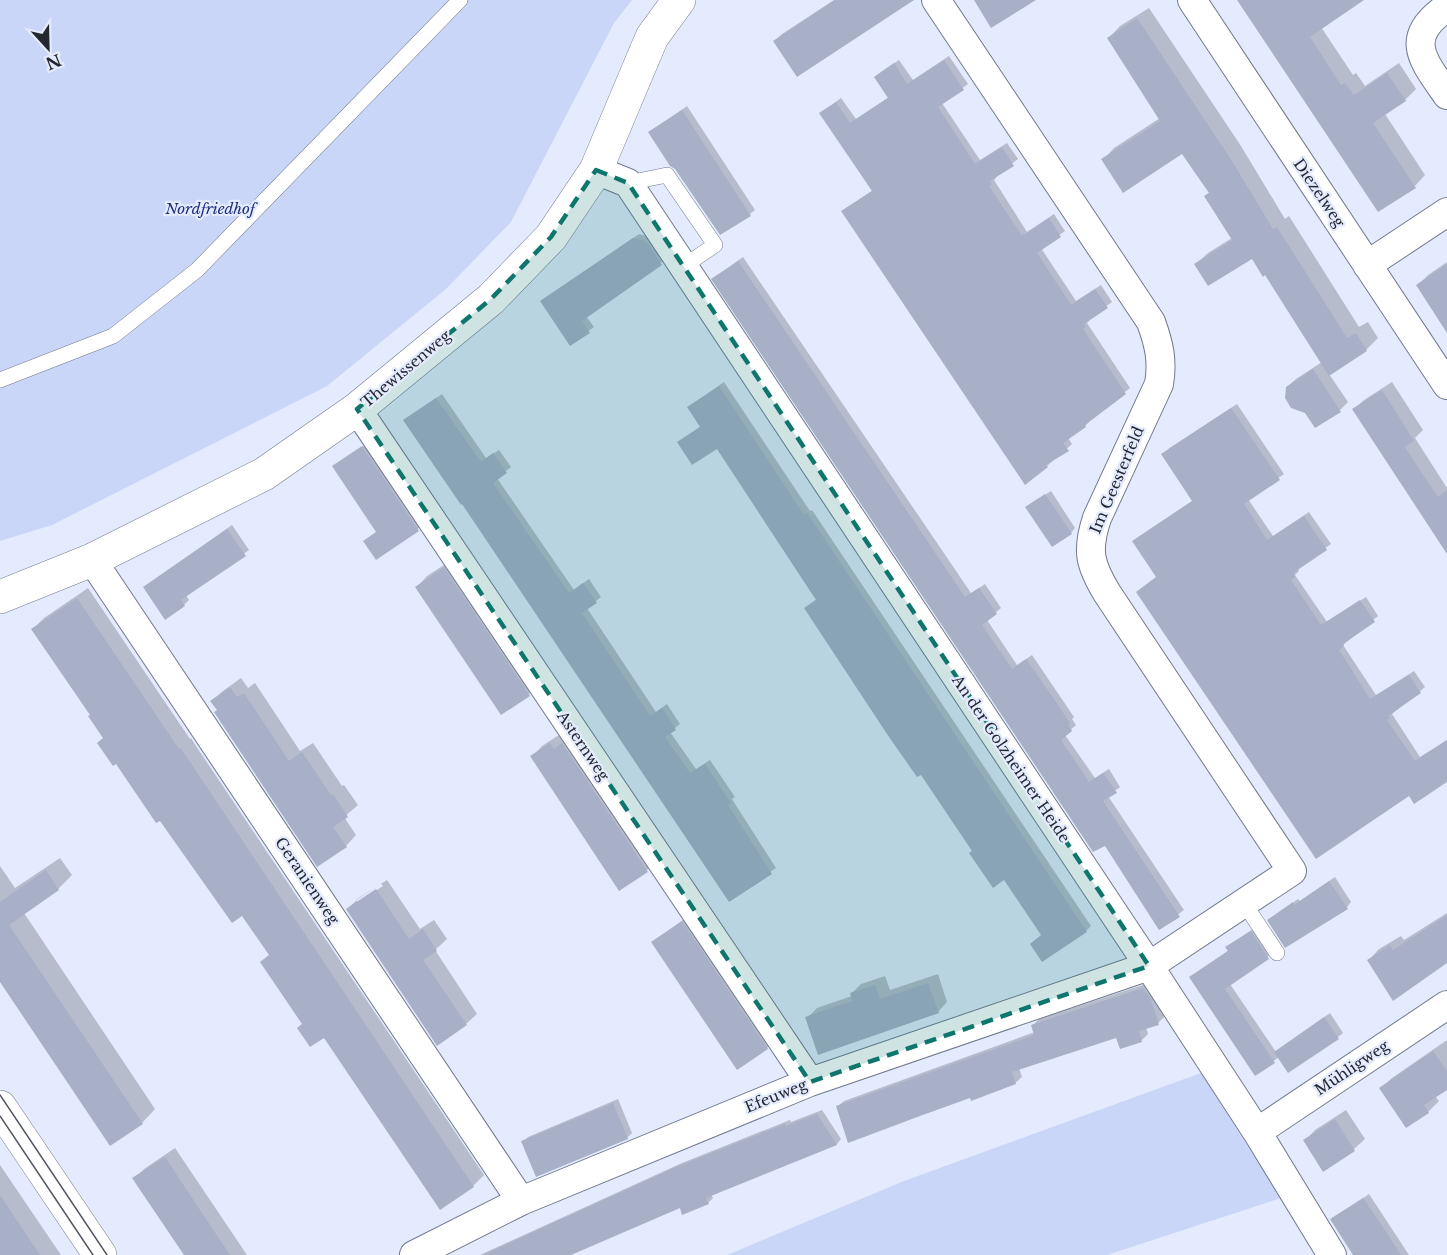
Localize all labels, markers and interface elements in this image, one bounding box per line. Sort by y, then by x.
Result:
north arrow [18,18,78,78]
text: N [43,50,64,74]
street label: Diezelweg [1290,155,1350,232]
park label: Nordfriedhof [164,199,259,218]
street label: Thewissenweg [357,325,455,412]
street label: Im Geesterfeld [1085,423,1148,536]
street label: An der Golzheimer Heide [948,671,1075,846]
street label: Asternweg [553,706,614,785]
street label: Geranienweg [271,833,344,929]
street label: Mühligweg [1311,1035,1393,1099]
street label: Efeuweg [742,1074,811,1117]

